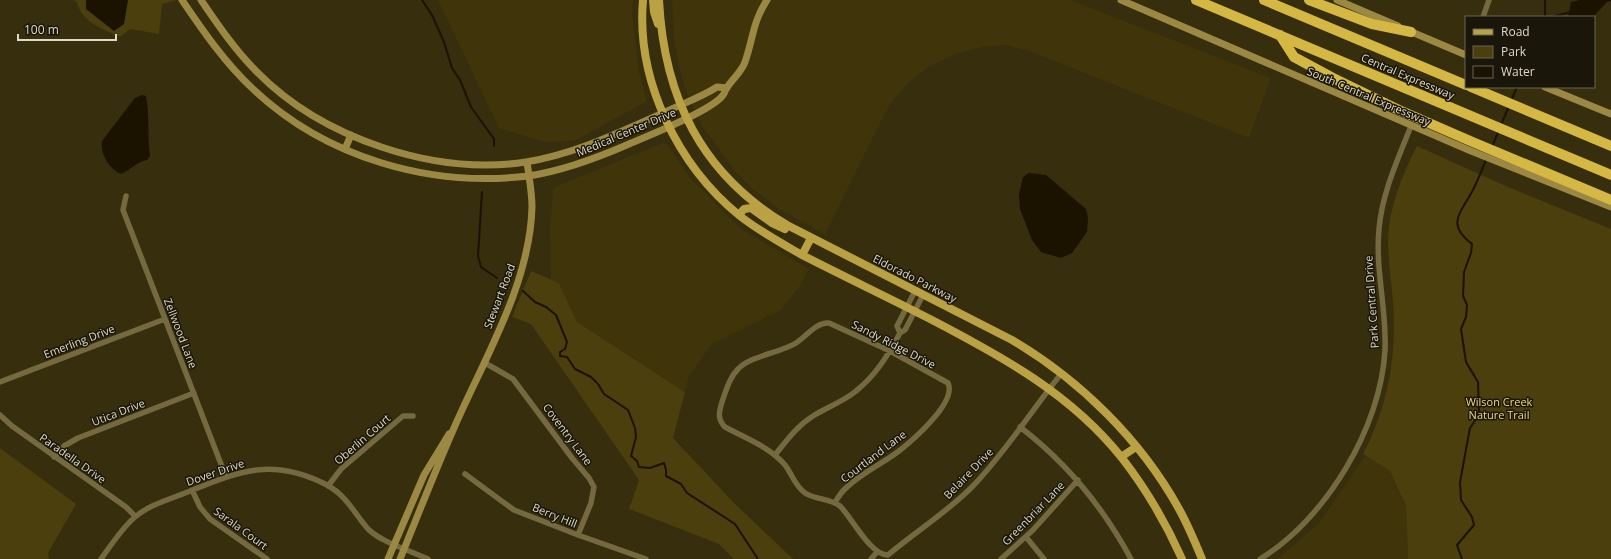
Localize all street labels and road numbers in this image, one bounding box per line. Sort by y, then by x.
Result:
street label: Central Expressway [1359,50,1457,103]
street label: South Central Expressway [1305,63,1434,129]
street label: Medical Center Drive [574,104,678,160]
street label: Eldorado Parkway [871,250,960,306]
street label: Park Central Drive [1360,255,1382,349]
street label: Stewart Road [480,261,518,331]
street label: Zellwood Lane [161,296,201,370]
street label: Sandy Ridge Drive [850,316,938,372]
street label: Emerling Drive [41,321,117,361]
street label: Utica Drive [89,395,147,429]
street label: Coventry Lane [540,400,596,468]
street label: Oberlin Court [331,410,393,468]
street label: Courtland Lane [837,426,909,486]
street label: Paradella Drive [37,430,109,486]
street label: Belaire Drive [940,444,996,502]
street label: Dover Drive [184,455,246,489]
street label: Greenbriar Lane [998,478,1068,548]
street label: Berry Hill [530,499,580,531]
street label: Sarala Court [211,503,271,553]

